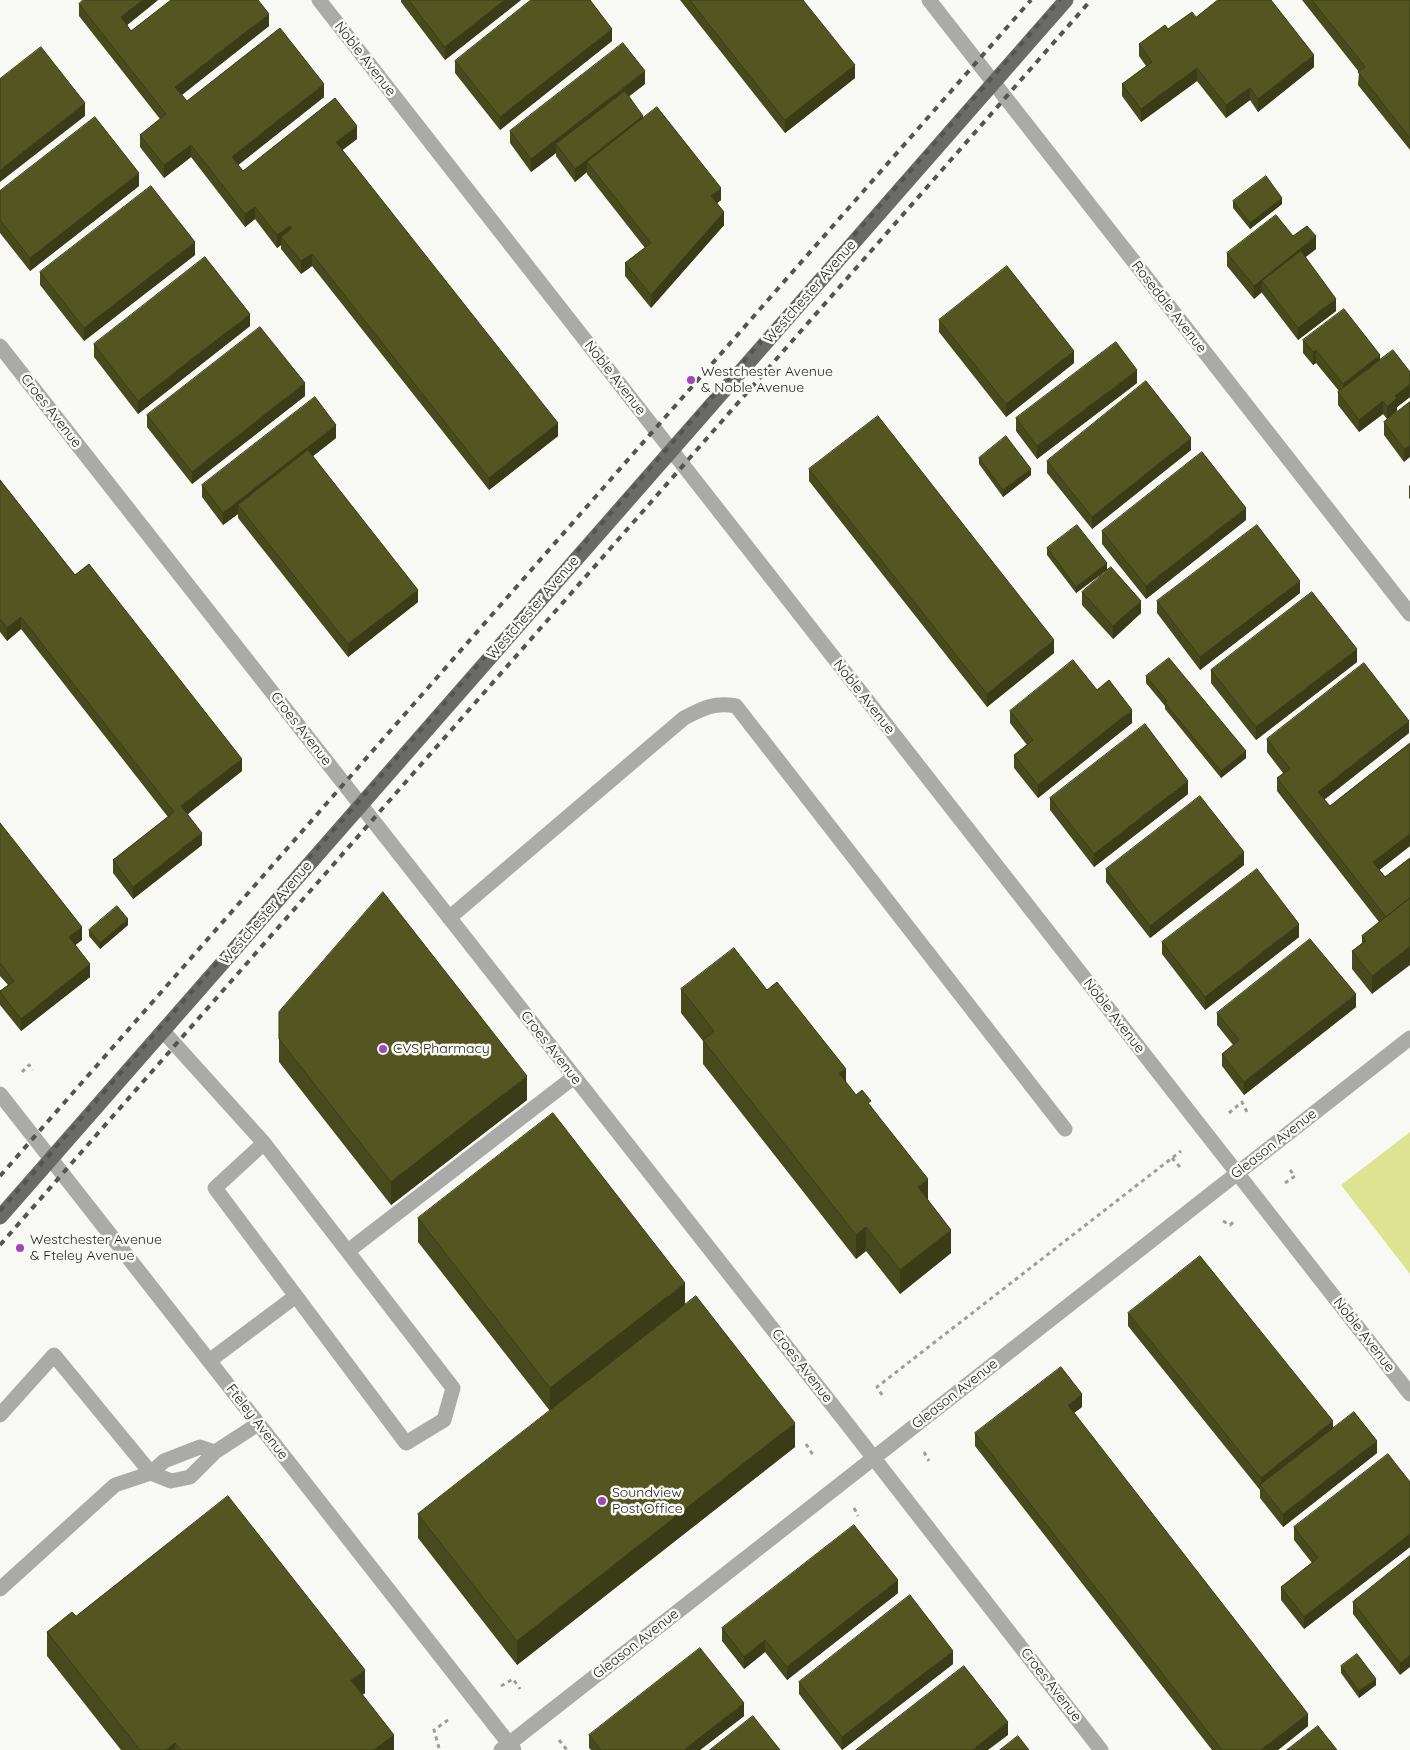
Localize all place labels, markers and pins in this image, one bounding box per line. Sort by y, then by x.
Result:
place label: Westchester Avenue & Noble Avenue [701,364,833,397]
marker: Westchester Avenue & Noble Avenue [685,374,697,386]
place label: CVS Pharmacy [393,1041,490,1057]
marker: CVS Pharmacy [377,1043,389,1055]
place label: Westchester Avenue & Fteley Avenue [30,1232,162,1264]
marker: Westchester Avenue & Fteley Avenue [14,1242,26,1254]
place label: Soundview Post Office [612,1485,683,1518]
marker: Soundview Post Office [596,1495,608,1507]

